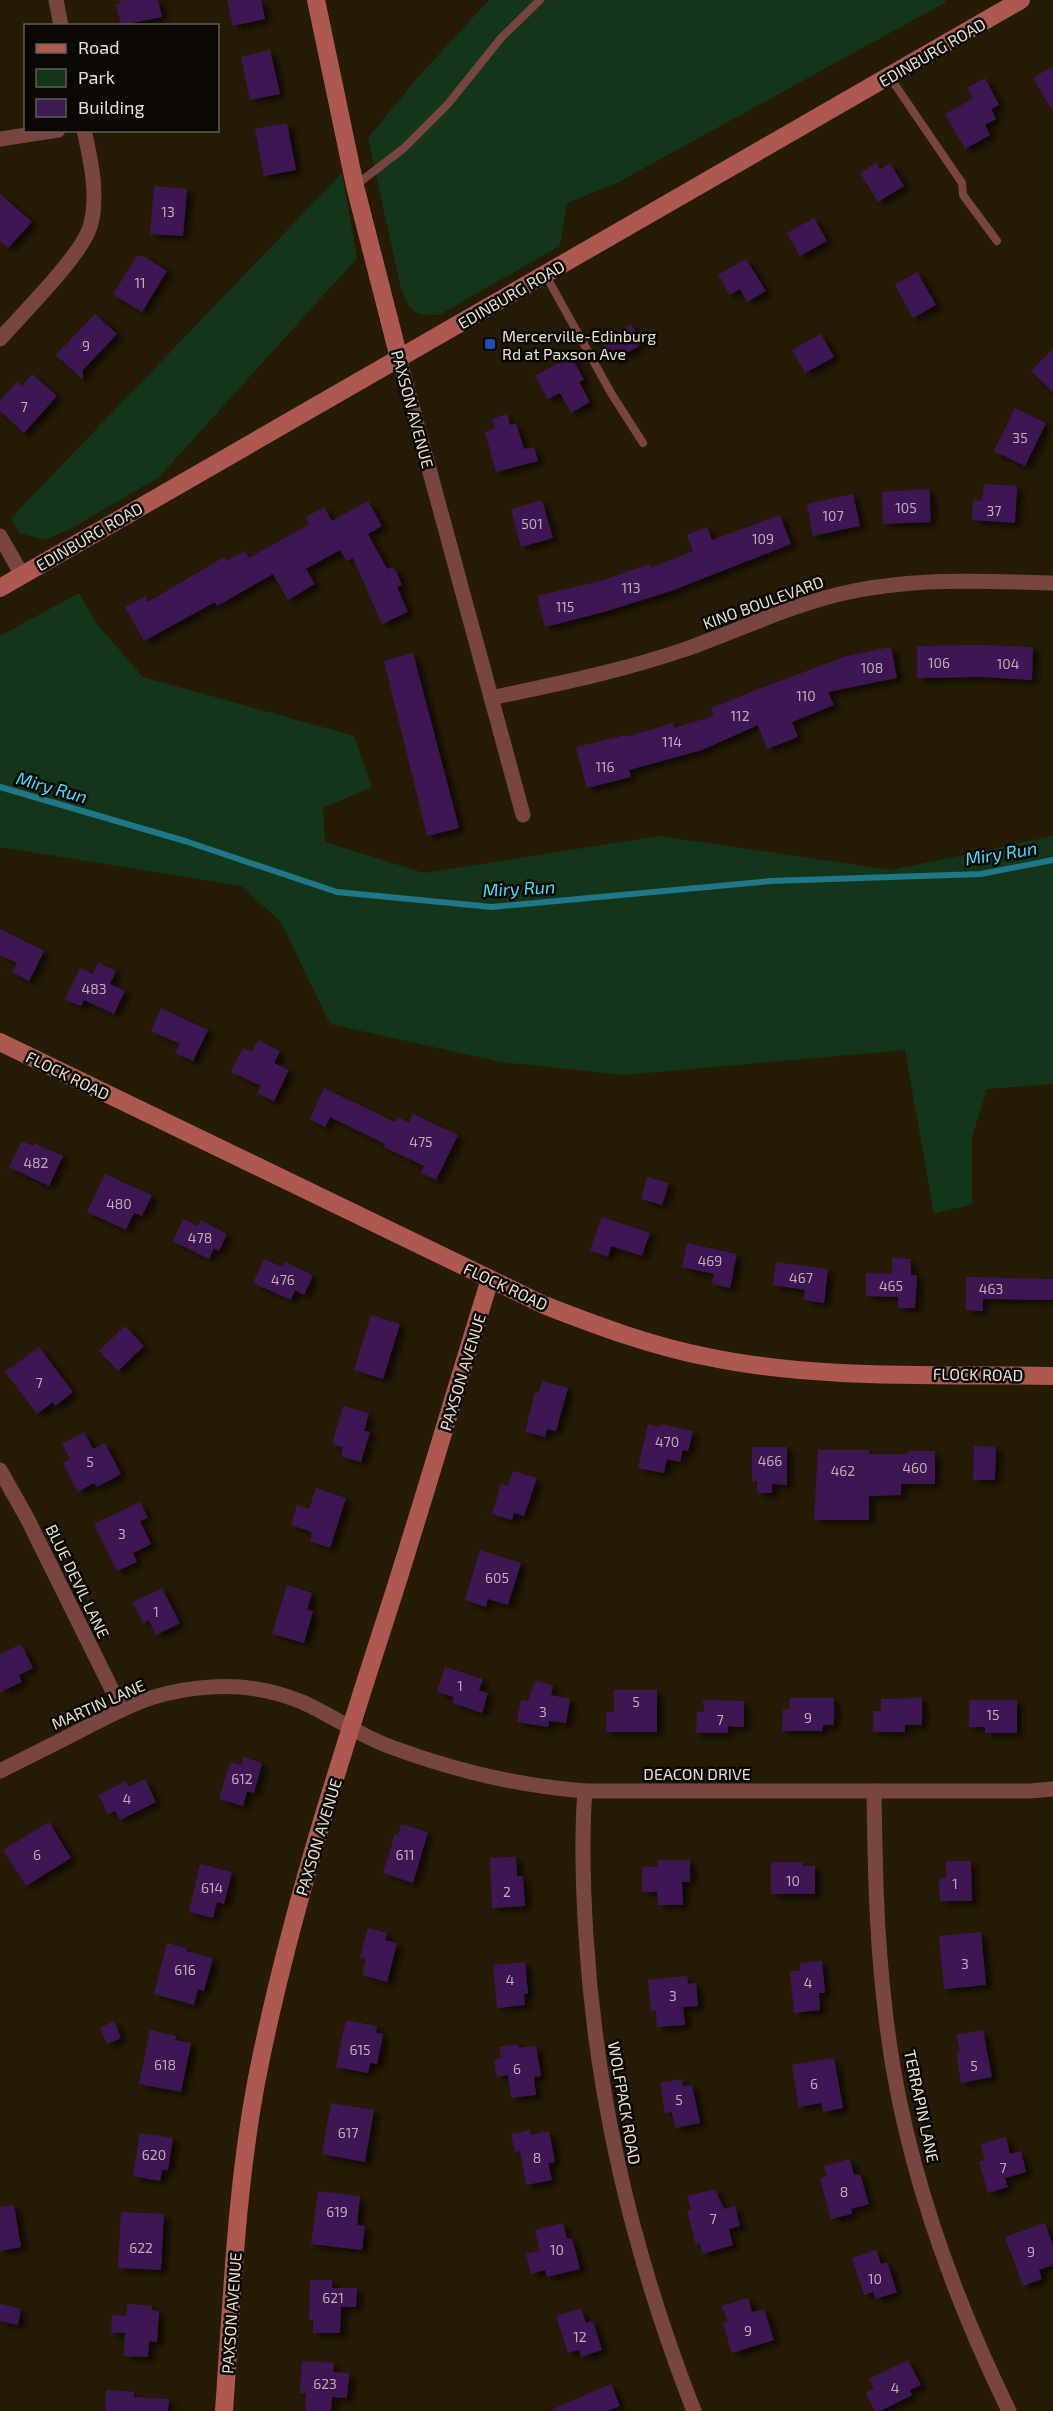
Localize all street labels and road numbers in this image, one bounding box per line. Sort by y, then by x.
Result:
street label: EDINBURG ROAD [875,14,989,90]
street label: EDINBURG ROAD [454,256,568,332]
street label: PAXSON AVENUE [388,348,438,470]
street label: EDINBURG ROAD [32,498,146,574]
street label: KINO BOULEVARD [700,571,826,633]
street label: FLOCK ROAD [23,1047,113,1103]
street label: FLOCK ROAD [461,1258,551,1314]
street label: PAXSON AVENUE [435,1311,489,1433]
street label: FLOCK ROAD [933,1364,1023,1384]
street label: BLUE DEVIL LANE [42,1521,114,1641]
street label: MARTIN LANE [48,1675,148,1733]
street label: DEACON DRIVE [643,1764,751,1783]
street label: PAXSON AVENUE [291,1776,345,1898]
street label: WOLFPACK ROAD [605,2040,645,2166]
street label: TERRAPIN LANE [901,2048,943,2164]
street label: PAXSON AVENUE [217,2252,245,2374]

